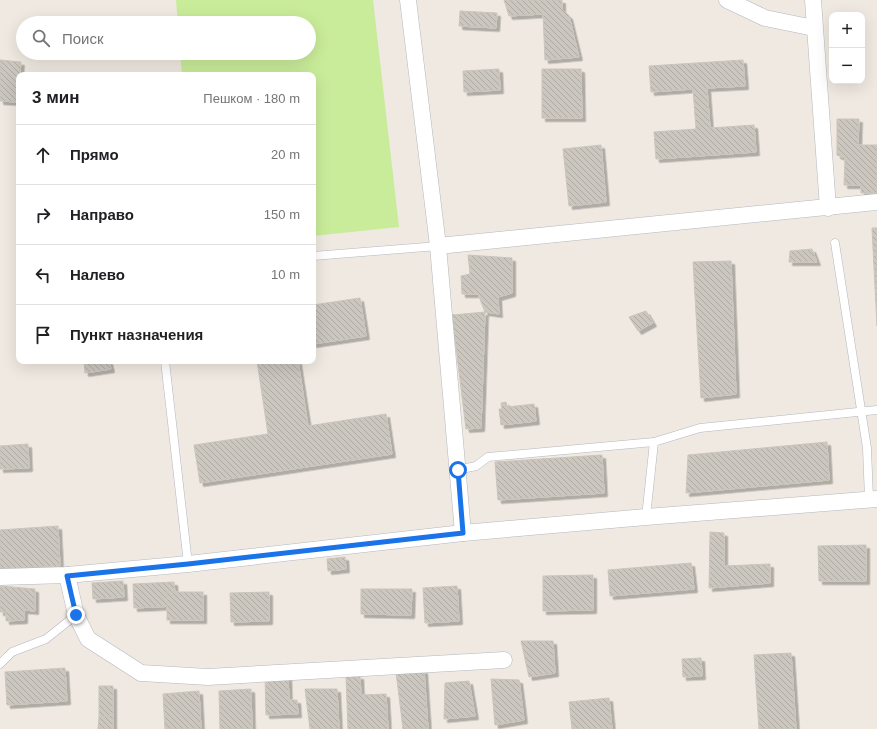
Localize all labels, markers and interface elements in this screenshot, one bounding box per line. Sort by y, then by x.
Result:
map controls [829,12,865,84]
button: + [829,12,865,48]
search box [16,16,316,60]
icon: search [30,27,52,49]
text: Поиск [62,30,104,47]
button: − [829,48,865,84]
text: 3 мин [32,88,79,107]
text: Пешком · 180 m [203,91,300,106]
icon: ahead [32,144,54,166]
text: Прямо [70,146,119,163]
text: 20 m [271,147,300,162]
icon: right [32,204,54,226]
text: Направо [70,206,134,223]
text: 150 m [264,207,300,222]
icon: left [32,264,54,286]
text: Налево [70,266,125,283]
text: 10 m [271,267,300,282]
icon: arrive [32,324,54,346]
text: Пункт назначения [70,326,203,343]
route start [449,461,467,479]
route end [67,606,85,624]

